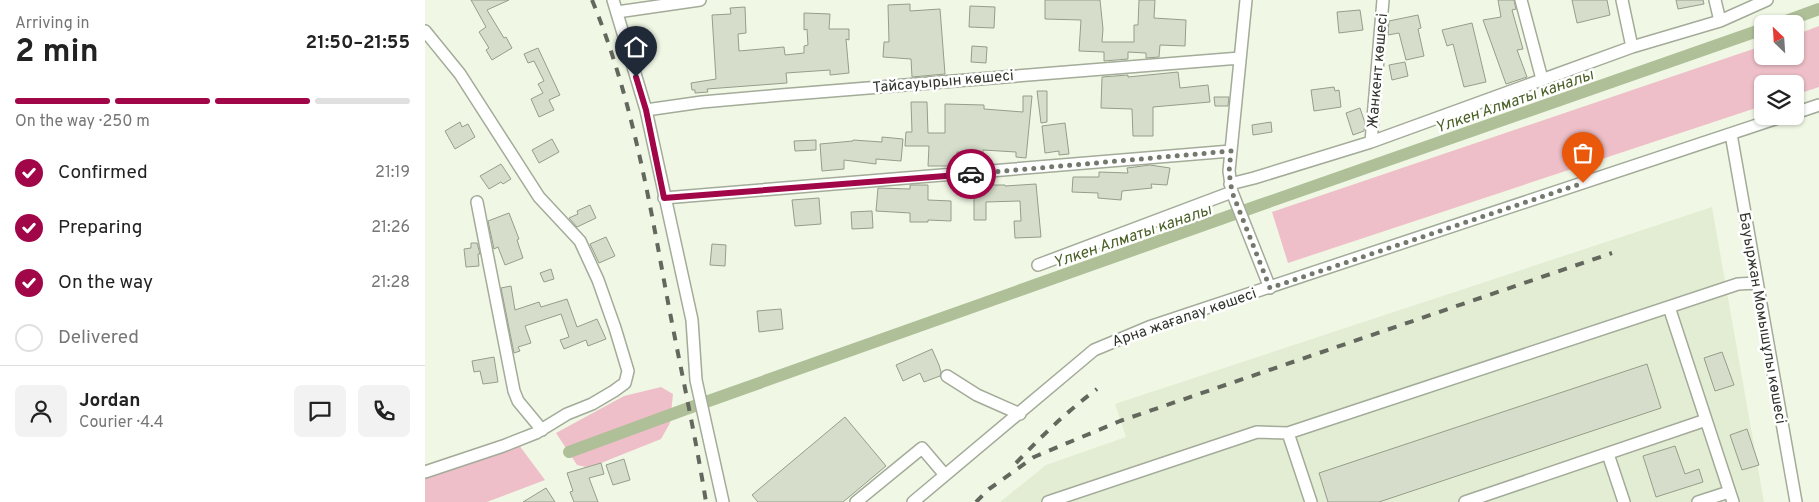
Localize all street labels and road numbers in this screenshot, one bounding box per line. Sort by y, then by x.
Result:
street label: Жанкент көшесі [1364,13,1393,130]
street label: Тайсауырын көшесі [872,67,1014,98]
street label: Бауыржан Момышұлы көшесі [1734,211,1790,426]
street label: Арна жағалау көшесі [1110,285,1259,352]

